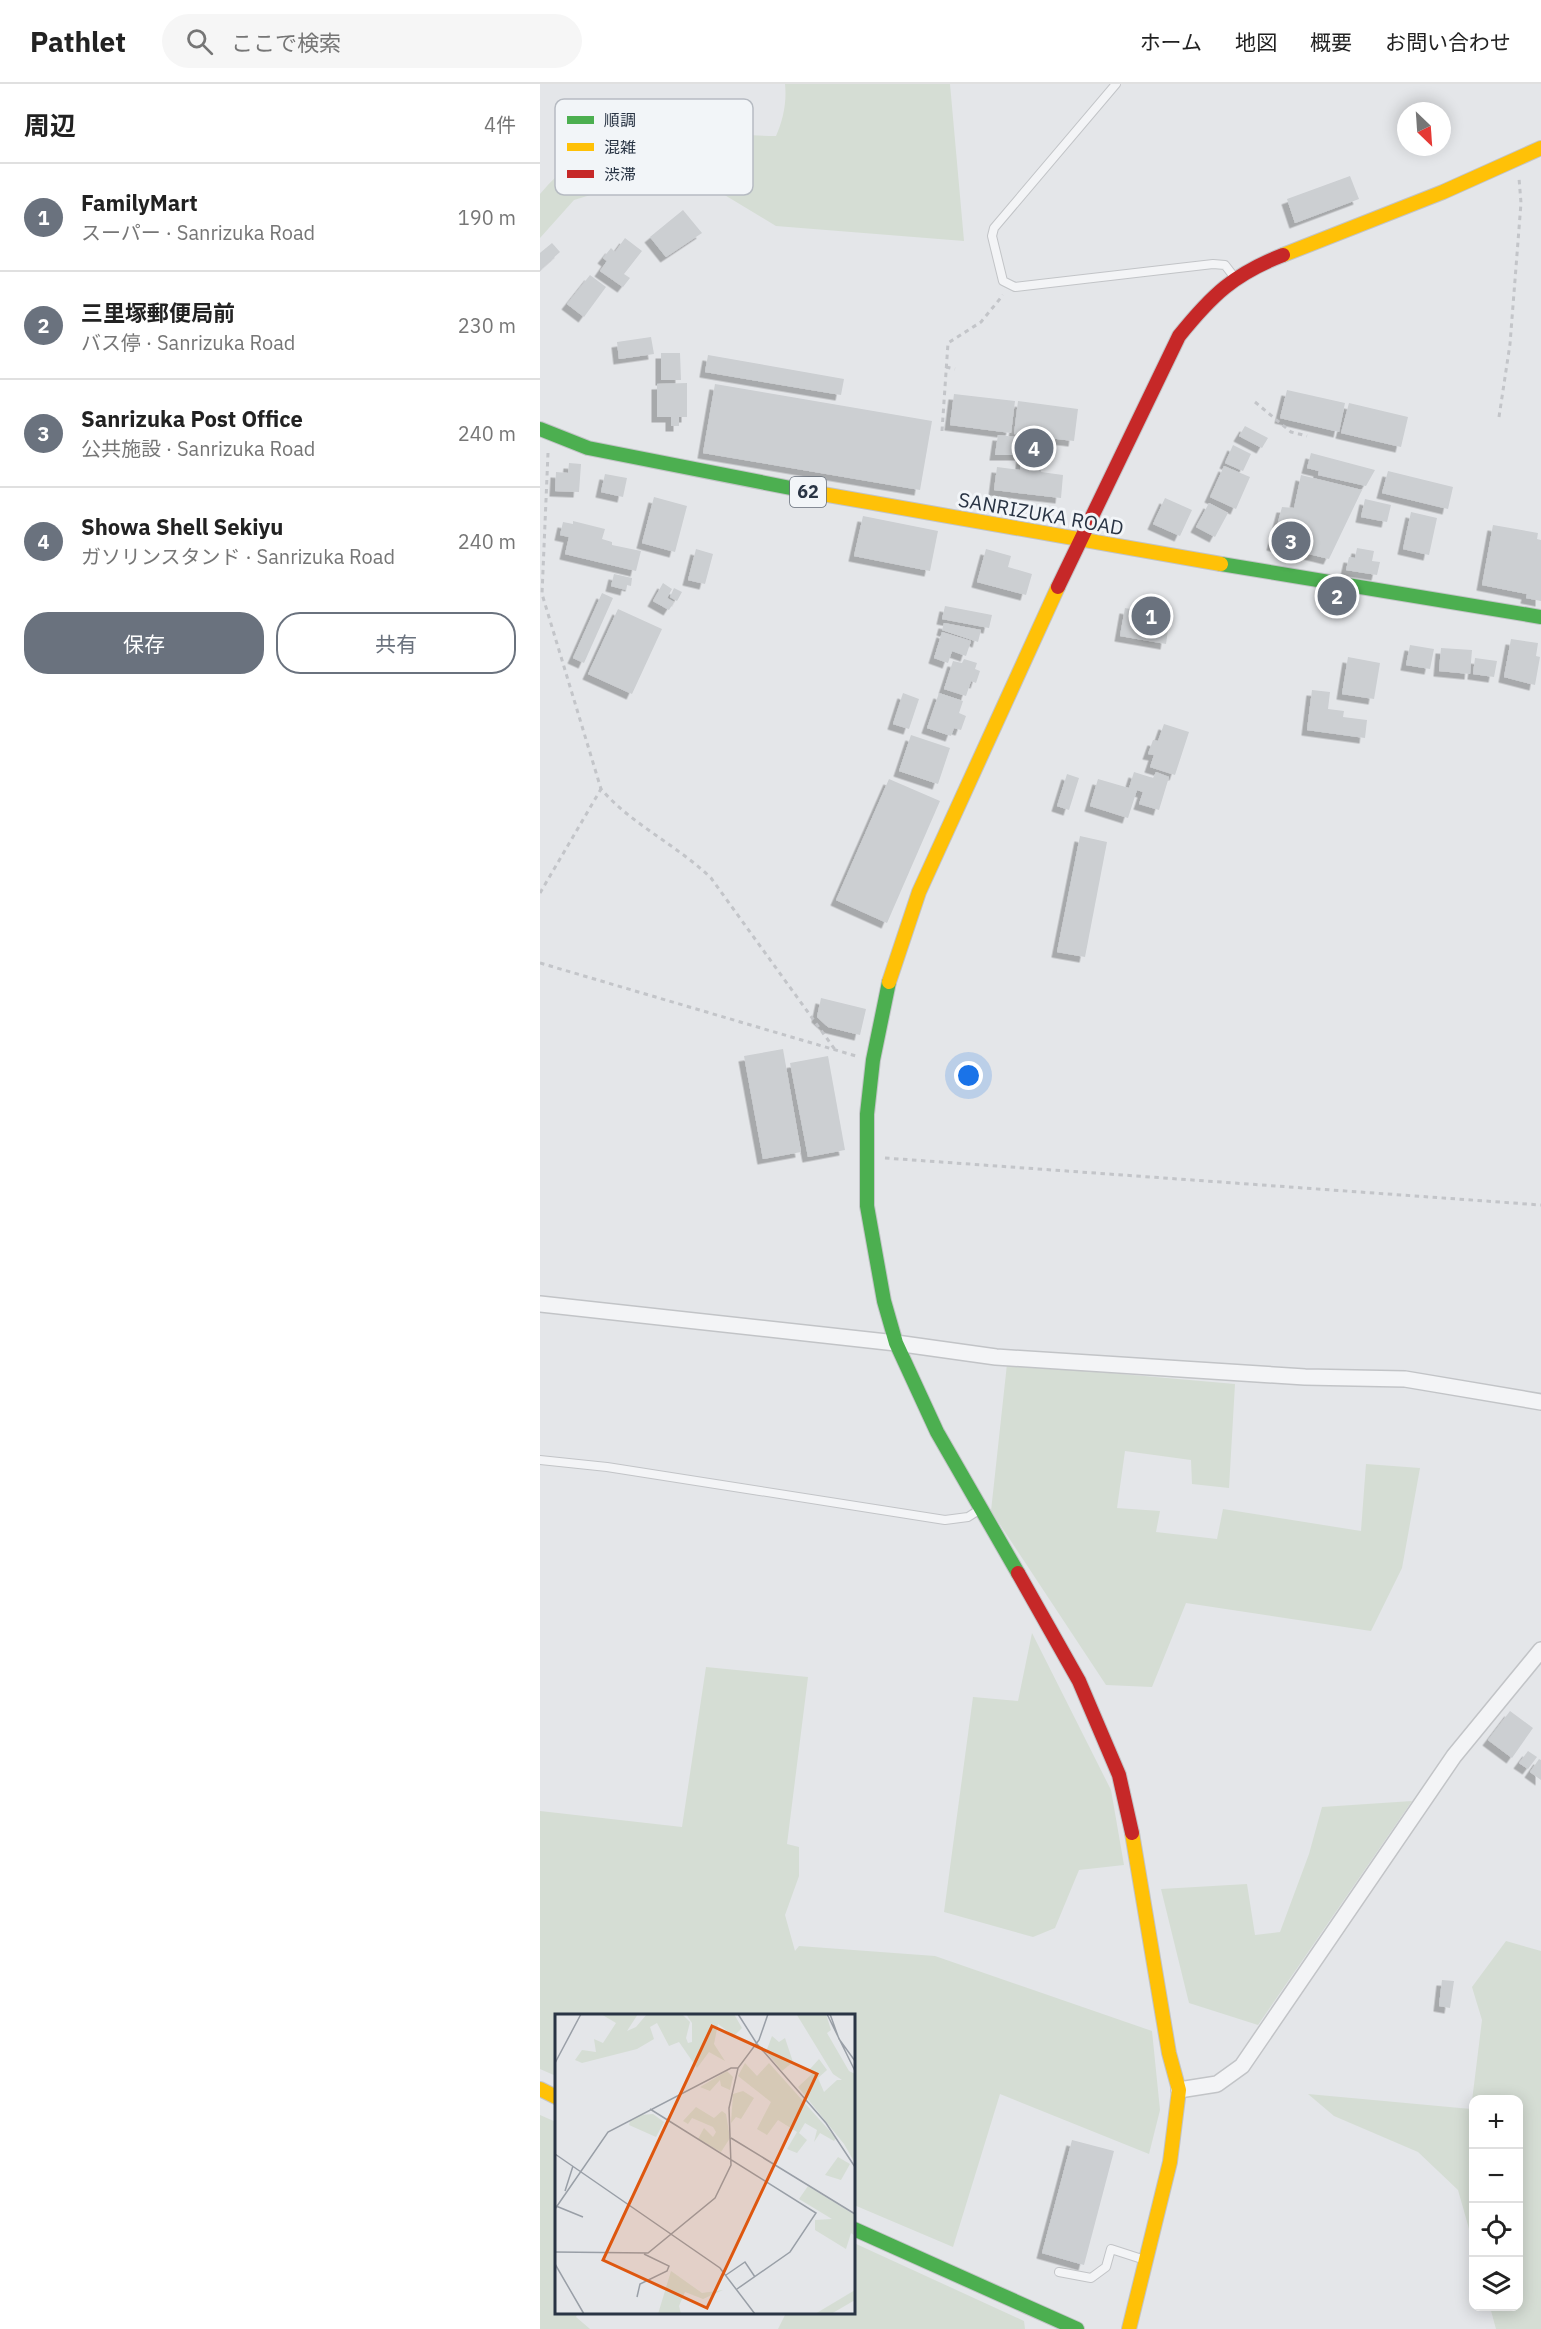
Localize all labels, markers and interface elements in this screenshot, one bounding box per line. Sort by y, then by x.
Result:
search box [162,14,582,68]
text: Pathlet [30,23,126,60]
icon: search [183,25,216,58]
text: ここで検索 [231,28,341,57]
text: ホーム [1140,28,1202,56]
text: 地図 [1235,28,1277,56]
text: 概要 [1310,28,1352,56]
text: お問い合わせ [1385,28,1511,56]
legend [555,99,753,195]
north arrow [1397,102,1451,156]
text: 周辺 [24,108,76,142]
text: 順調 [604,110,636,130]
text: 4件 [484,111,516,138]
text: 混雑 [604,137,636,157]
text: 渋滞 [604,164,636,184]
text: FamilyMart [81,188,198,217]
text: 1 [38,204,50,231]
text: 190 m [458,204,516,231]
text: スーパー · Sanrizuka Road [81,219,315,246]
text: 三里塚郵便局前 [81,298,235,327]
text: 2 [38,312,50,339]
text: 230 m [458,312,516,339]
text: バス停 · Sanrizuka Road [81,329,295,356]
text: Sanrizuka Post Office [81,404,303,433]
text: 3 [38,420,50,447]
text: 240 m [458,420,516,447]
pin: 4 [1014,426,1054,470]
text: 公共施設 · Sanrizuka Road [81,435,315,462]
road number: 62 [790,477,826,507]
street label: SANRIZUKA ROAD [956,486,1126,541]
text: Showa Shell Sekiyu [81,512,283,541]
pin: 3 [1272,518,1311,564]
text: 4 [38,528,50,555]
text: 240 m [458,528,516,555]
text: ガソリンスタンド · Sanrizuka Road [81,543,395,570]
pin: 2 [1318,574,1356,618]
pin: 1 [1132,594,1170,638]
button: 保存 [24,612,264,674]
button: 共有 [276,612,516,674]
your location [954,1061,983,1090]
inset map [555,2014,855,2314]
map controls [1469,2095,1523,2311]
button: + [1469,2095,1523,2149]
button: − [1469,2149,1523,2203]
button: locate [1469,2203,1523,2257]
button: layers [1469,2257,1523,2311]

